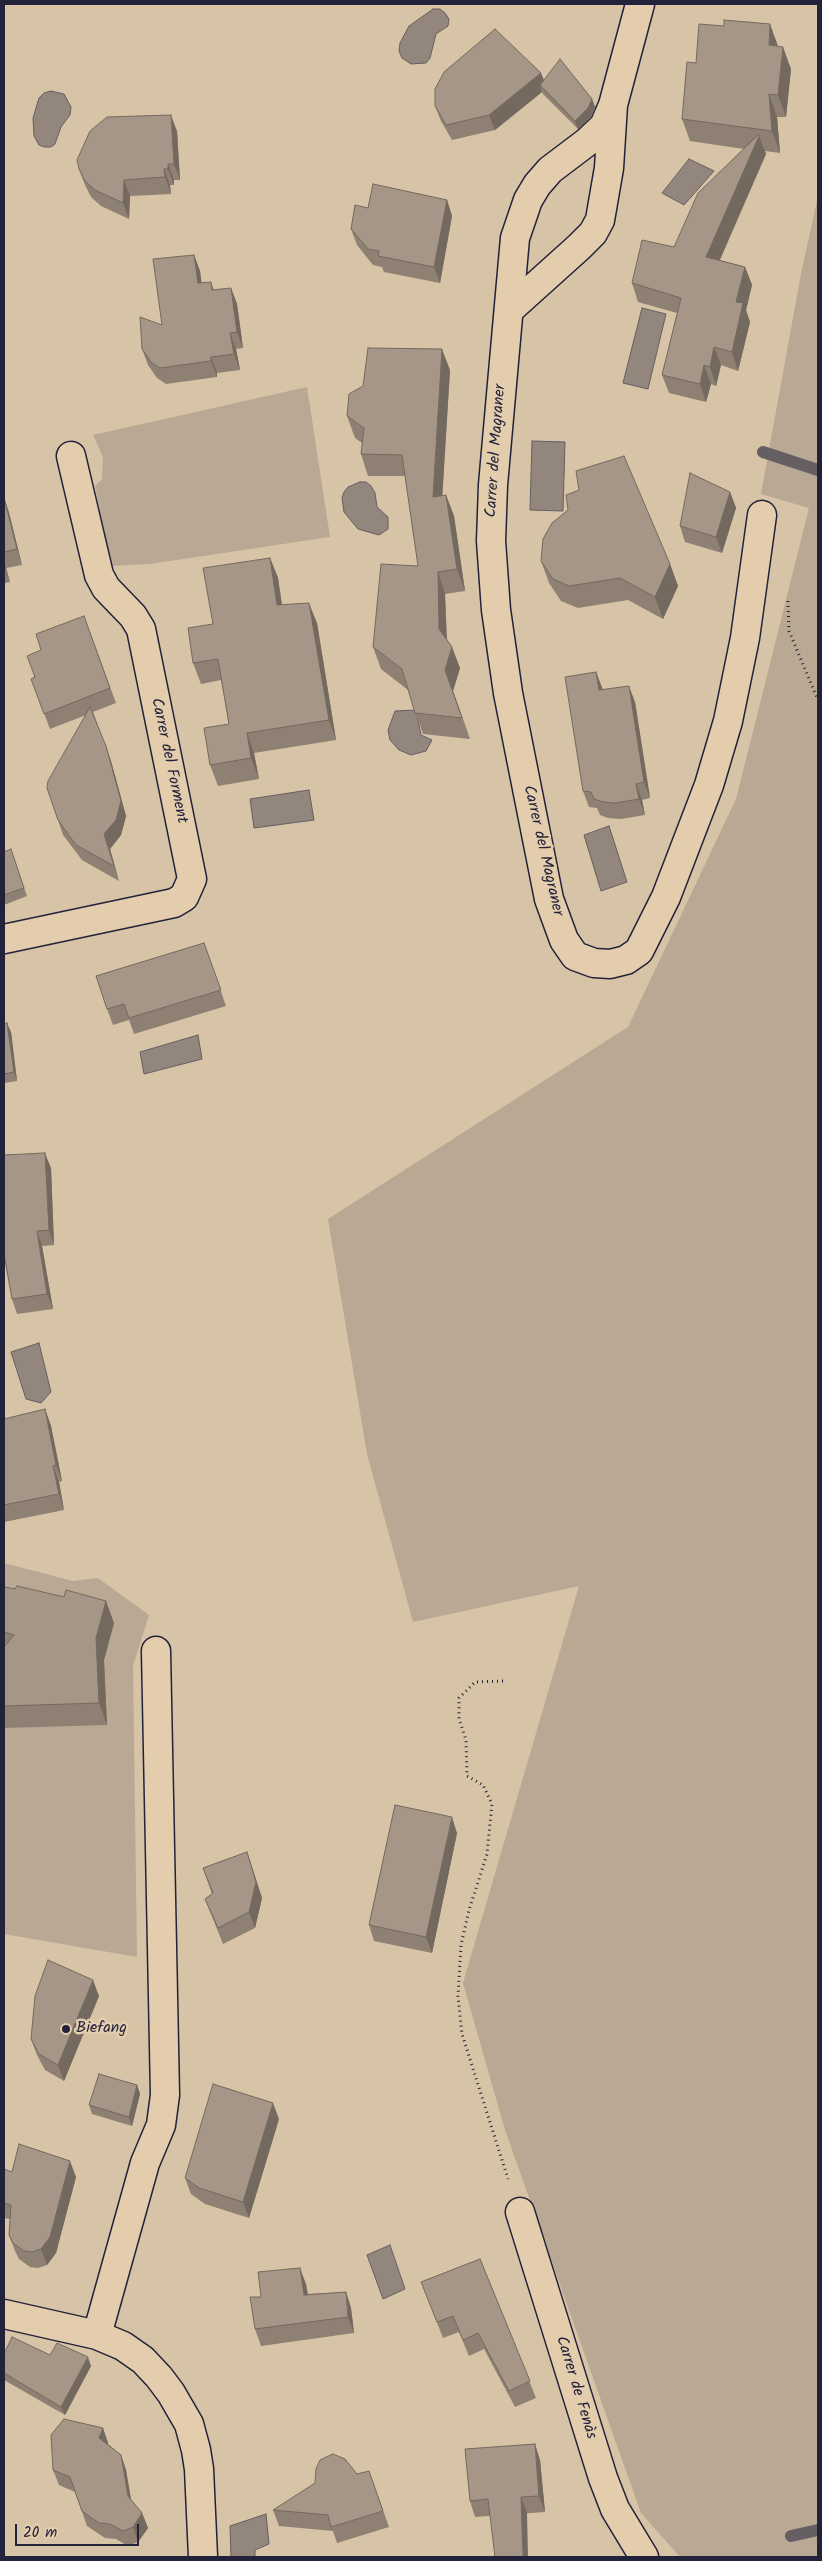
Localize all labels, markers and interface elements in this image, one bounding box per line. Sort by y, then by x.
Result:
street label: Carrer del Magraner [483,384,511,518]
street label: Carrer del Forment [145,697,191,825]
street label: Carrer del Magraner [518,784,566,918]
place label: Biefang [76,2019,127,2039]
marker: Biefang [60,2023,72,2035]
street label: Carrer de Fenàs [550,2334,600,2442]
scale bar [18,2514,141,2546]
text: 20 m [23,2521,57,2545]

